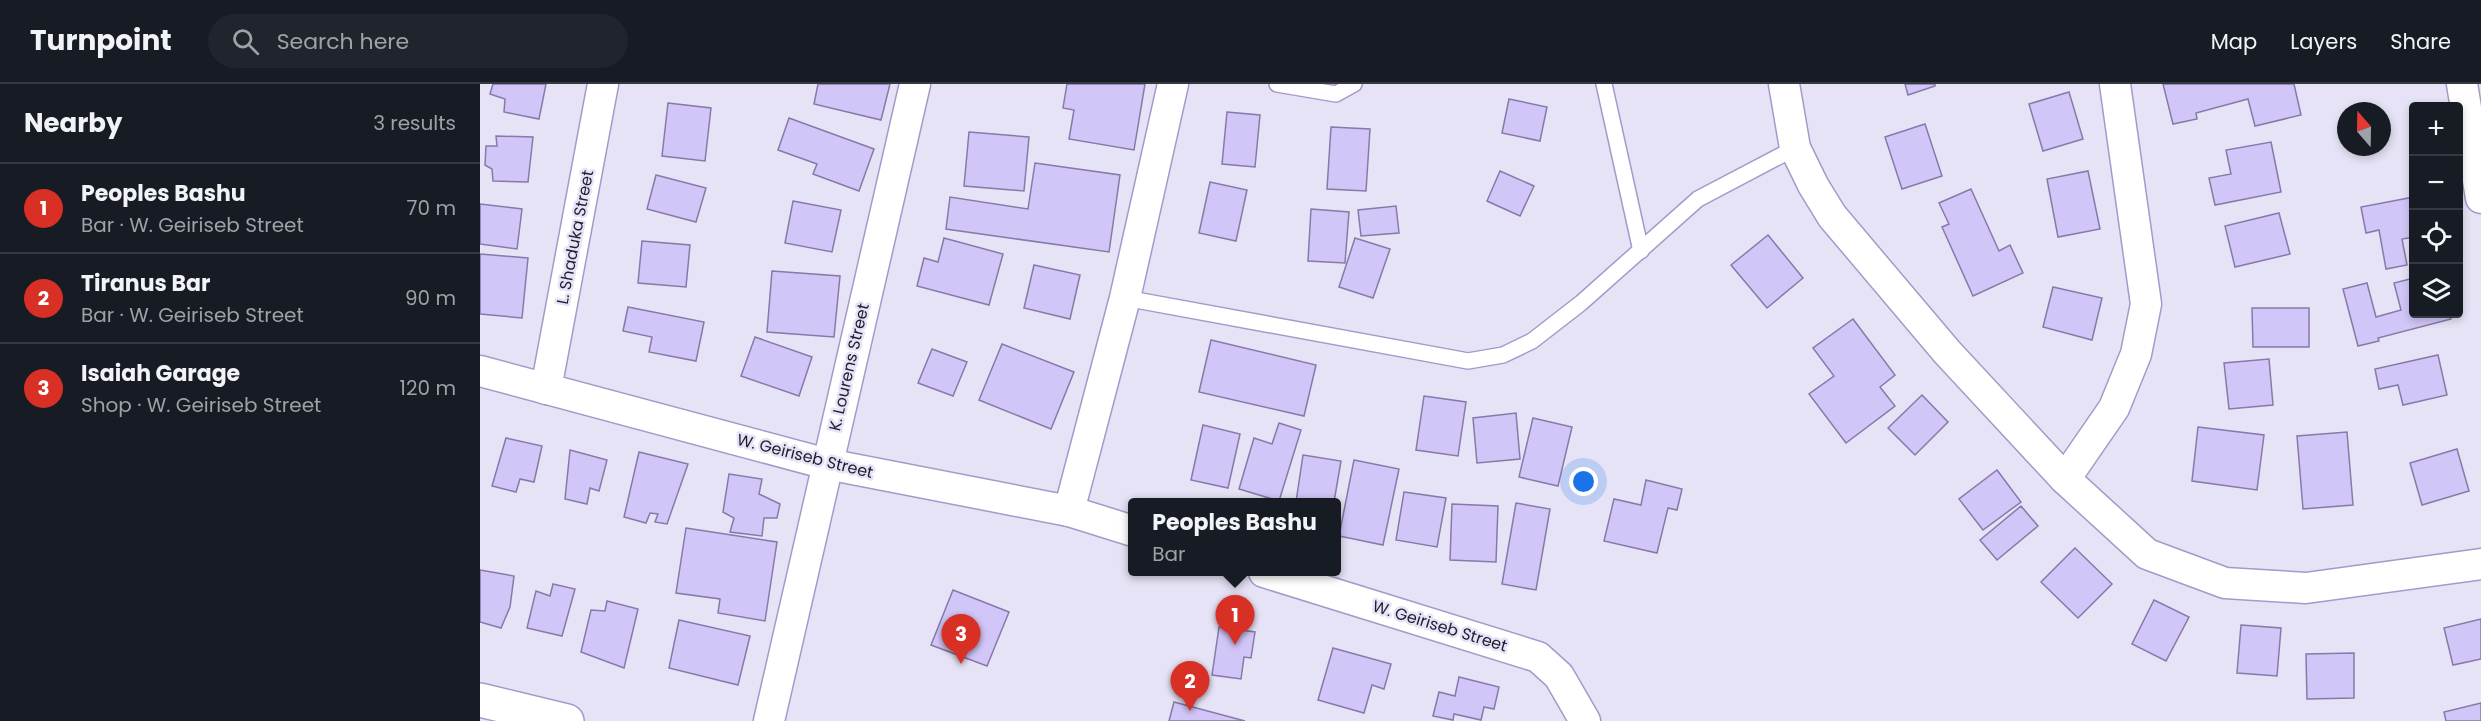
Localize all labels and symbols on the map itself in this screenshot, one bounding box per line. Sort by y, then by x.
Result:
north arrow [2337,102,2391,156]
street label: L. Shaduka Street [551,168,599,306]
street label: K. Lourens Street [823,301,875,433]
street label: W. Geiriseb Street [734,428,876,484]
your location [1569,467,1598,496]
street label: W. Geiriseb Street [1370,595,1510,657]
pin: 1 [1216,596,1254,645]
pin: 3 [942,614,980,664]
pin: 2 [1170,662,1210,711]

